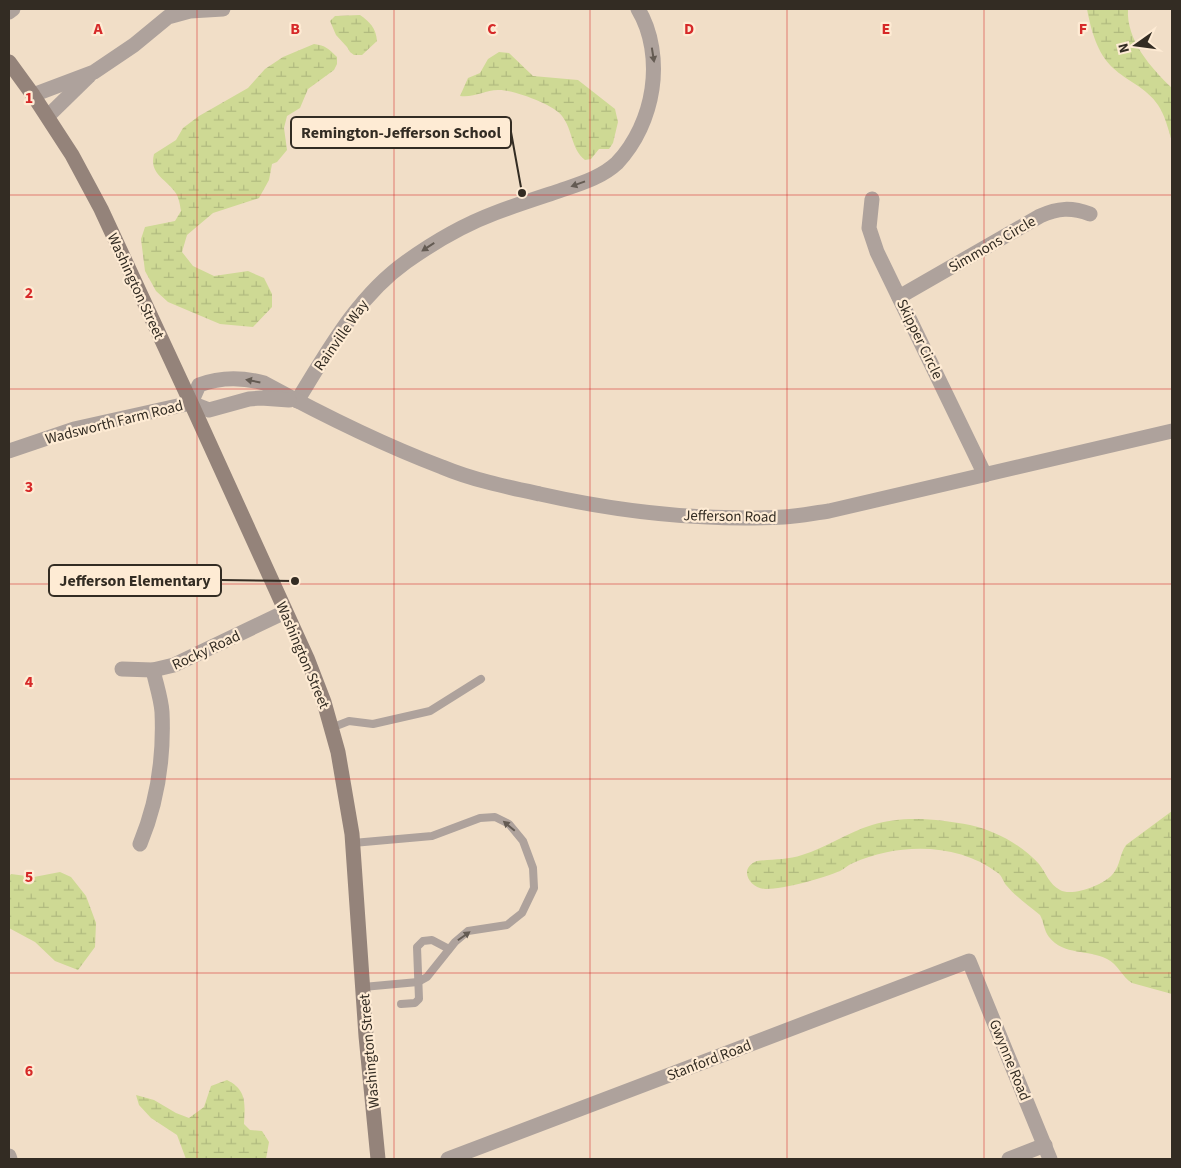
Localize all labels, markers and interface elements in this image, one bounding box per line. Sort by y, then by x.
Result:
text: A [92,18,103,40]
text: B [290,18,300,40]
text: C [487,18,497,40]
text: D [684,18,694,40]
text: E [882,18,890,40]
text: F [1079,18,1087,40]
north arrow [1111,20,1161,70]
text: N [1114,41,1135,55]
one-way arrow [649,47,657,63]
text: 1 [25,87,33,109]
callout: Remington-Jefferson School [291,117,511,148]
text: Remington-Jefferson School [301,122,501,144]
one-way arrow [570,180,585,188]
street label: Simmons Circle [945,211,1040,278]
street label: Washington Street [102,230,169,343]
one-way arrow [422,242,435,251]
text: 2 [25,282,33,304]
street label: Rainville Way [309,295,374,375]
street label: Skipper Circle [891,296,948,383]
one-way arrow [246,377,261,385]
street label: Wadsworth Farm Road [43,395,185,450]
text: 3 [25,476,33,498]
street label: Jefferson Road [683,505,777,528]
callout: Jefferson Elementary [49,565,221,596]
text: Jefferson Elementary [59,570,211,592]
street label: Washington Street [270,598,335,712]
street label: Rocky Road [169,626,244,675]
text: 4 [25,671,34,693]
one-way arrow [502,821,515,832]
text: 5 [25,866,33,888]
one-way arrow [457,931,470,941]
street label: Washington Street [354,993,385,1109]
street label: Gwynne Road [984,1016,1035,1104]
street label: Stanford Road [664,1035,755,1086]
text: 6 [25,1060,33,1082]

